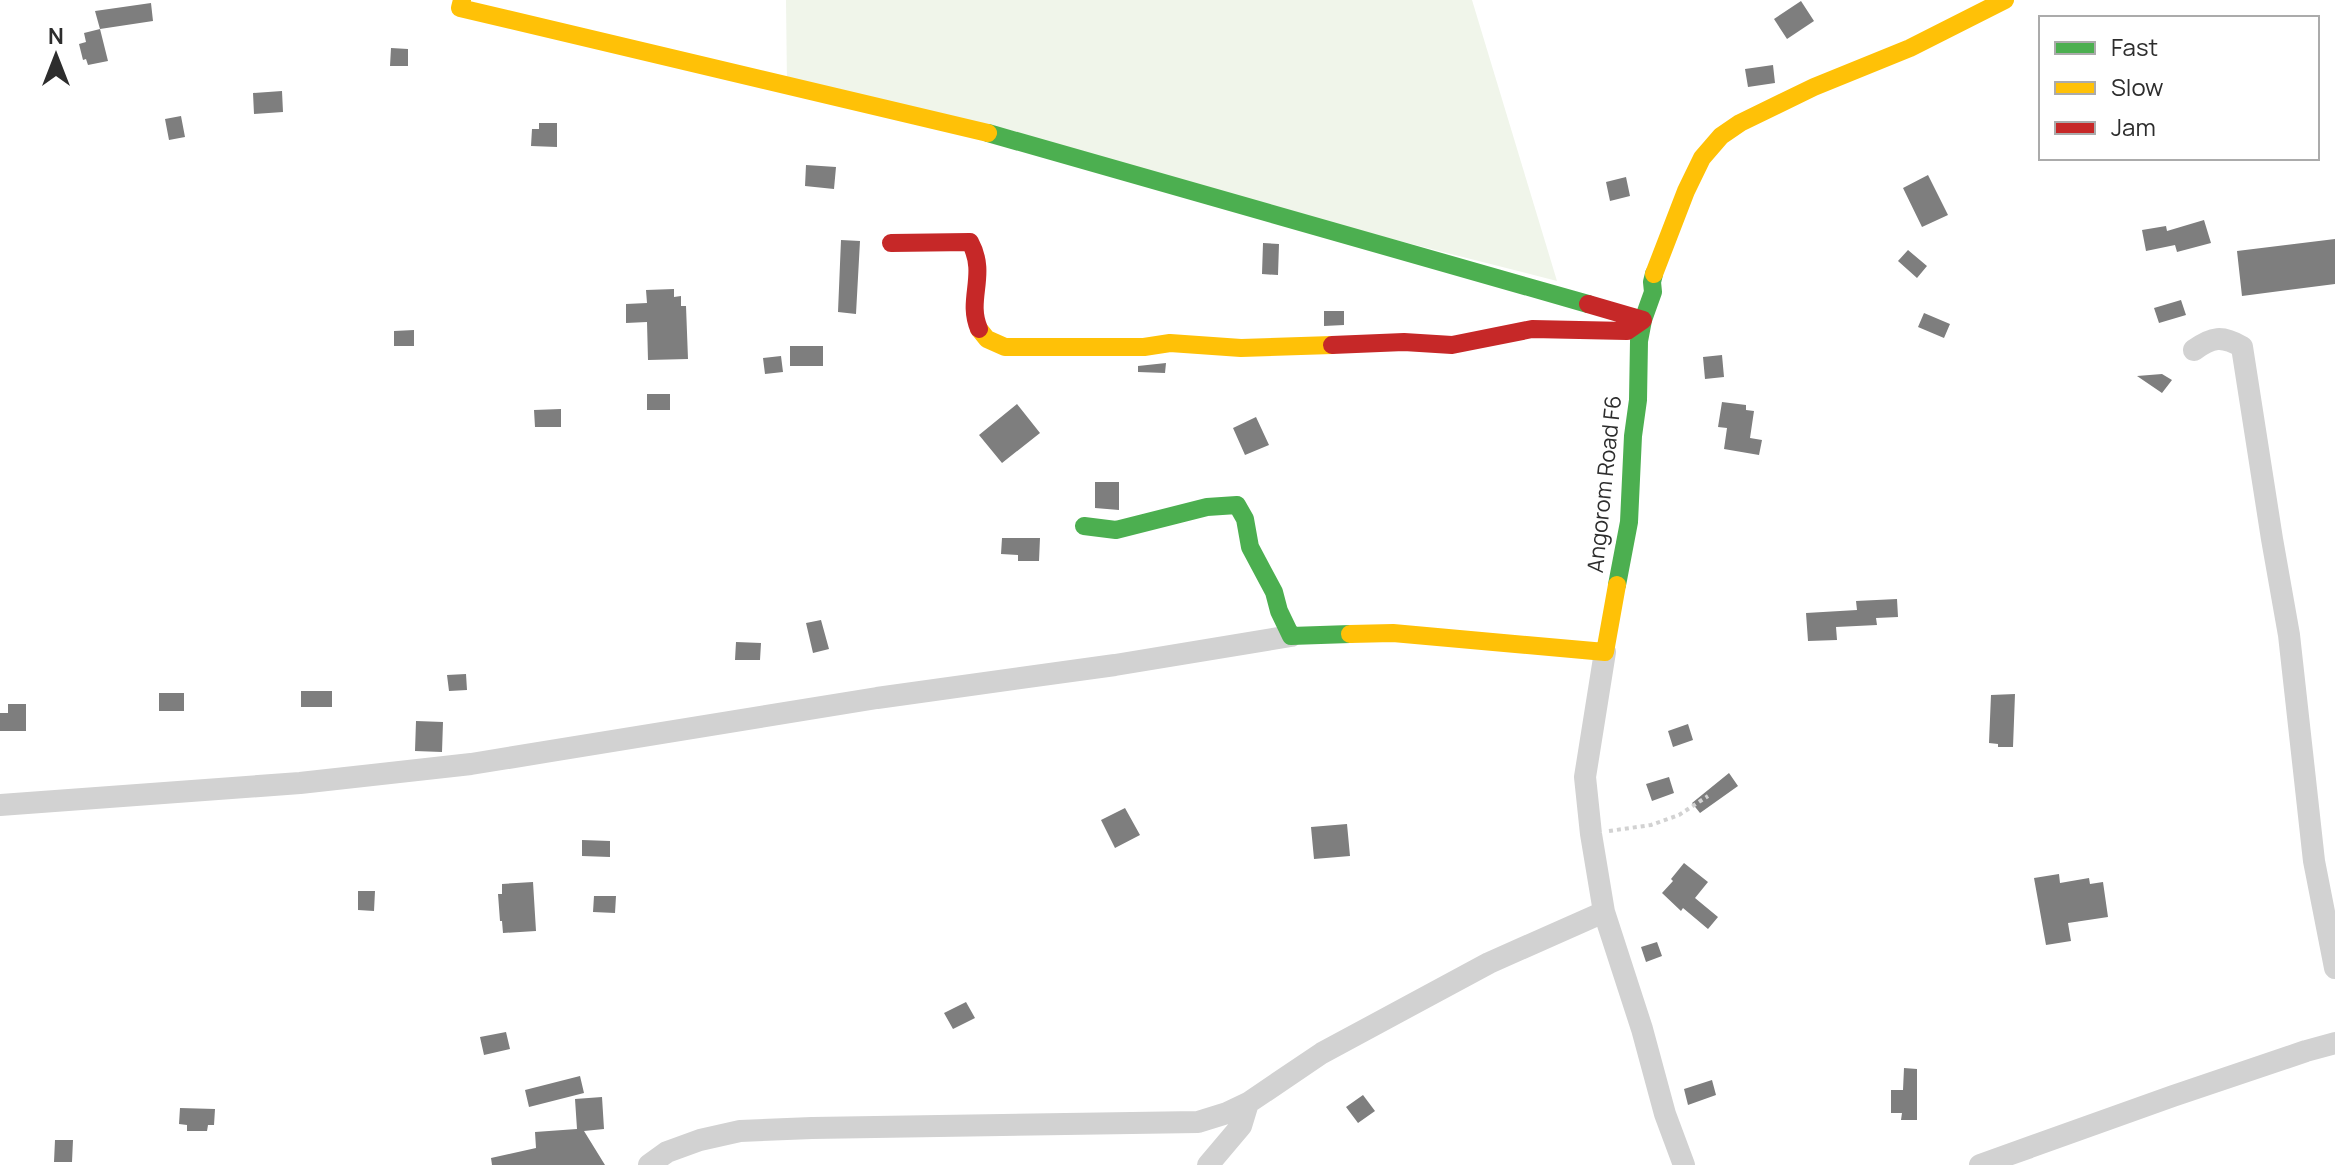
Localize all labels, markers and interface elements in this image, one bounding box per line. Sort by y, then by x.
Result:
north arrow [16,16,96,96]
legend [2039,16,2319,160]
text: N [48,21,64,51]
text: Fast [2111,30,2158,63]
text: Slow [2111,70,2164,103]
text: Jam [2111,110,2156,143]
street label: Angorom Road F6 [1580,394,1628,574]

